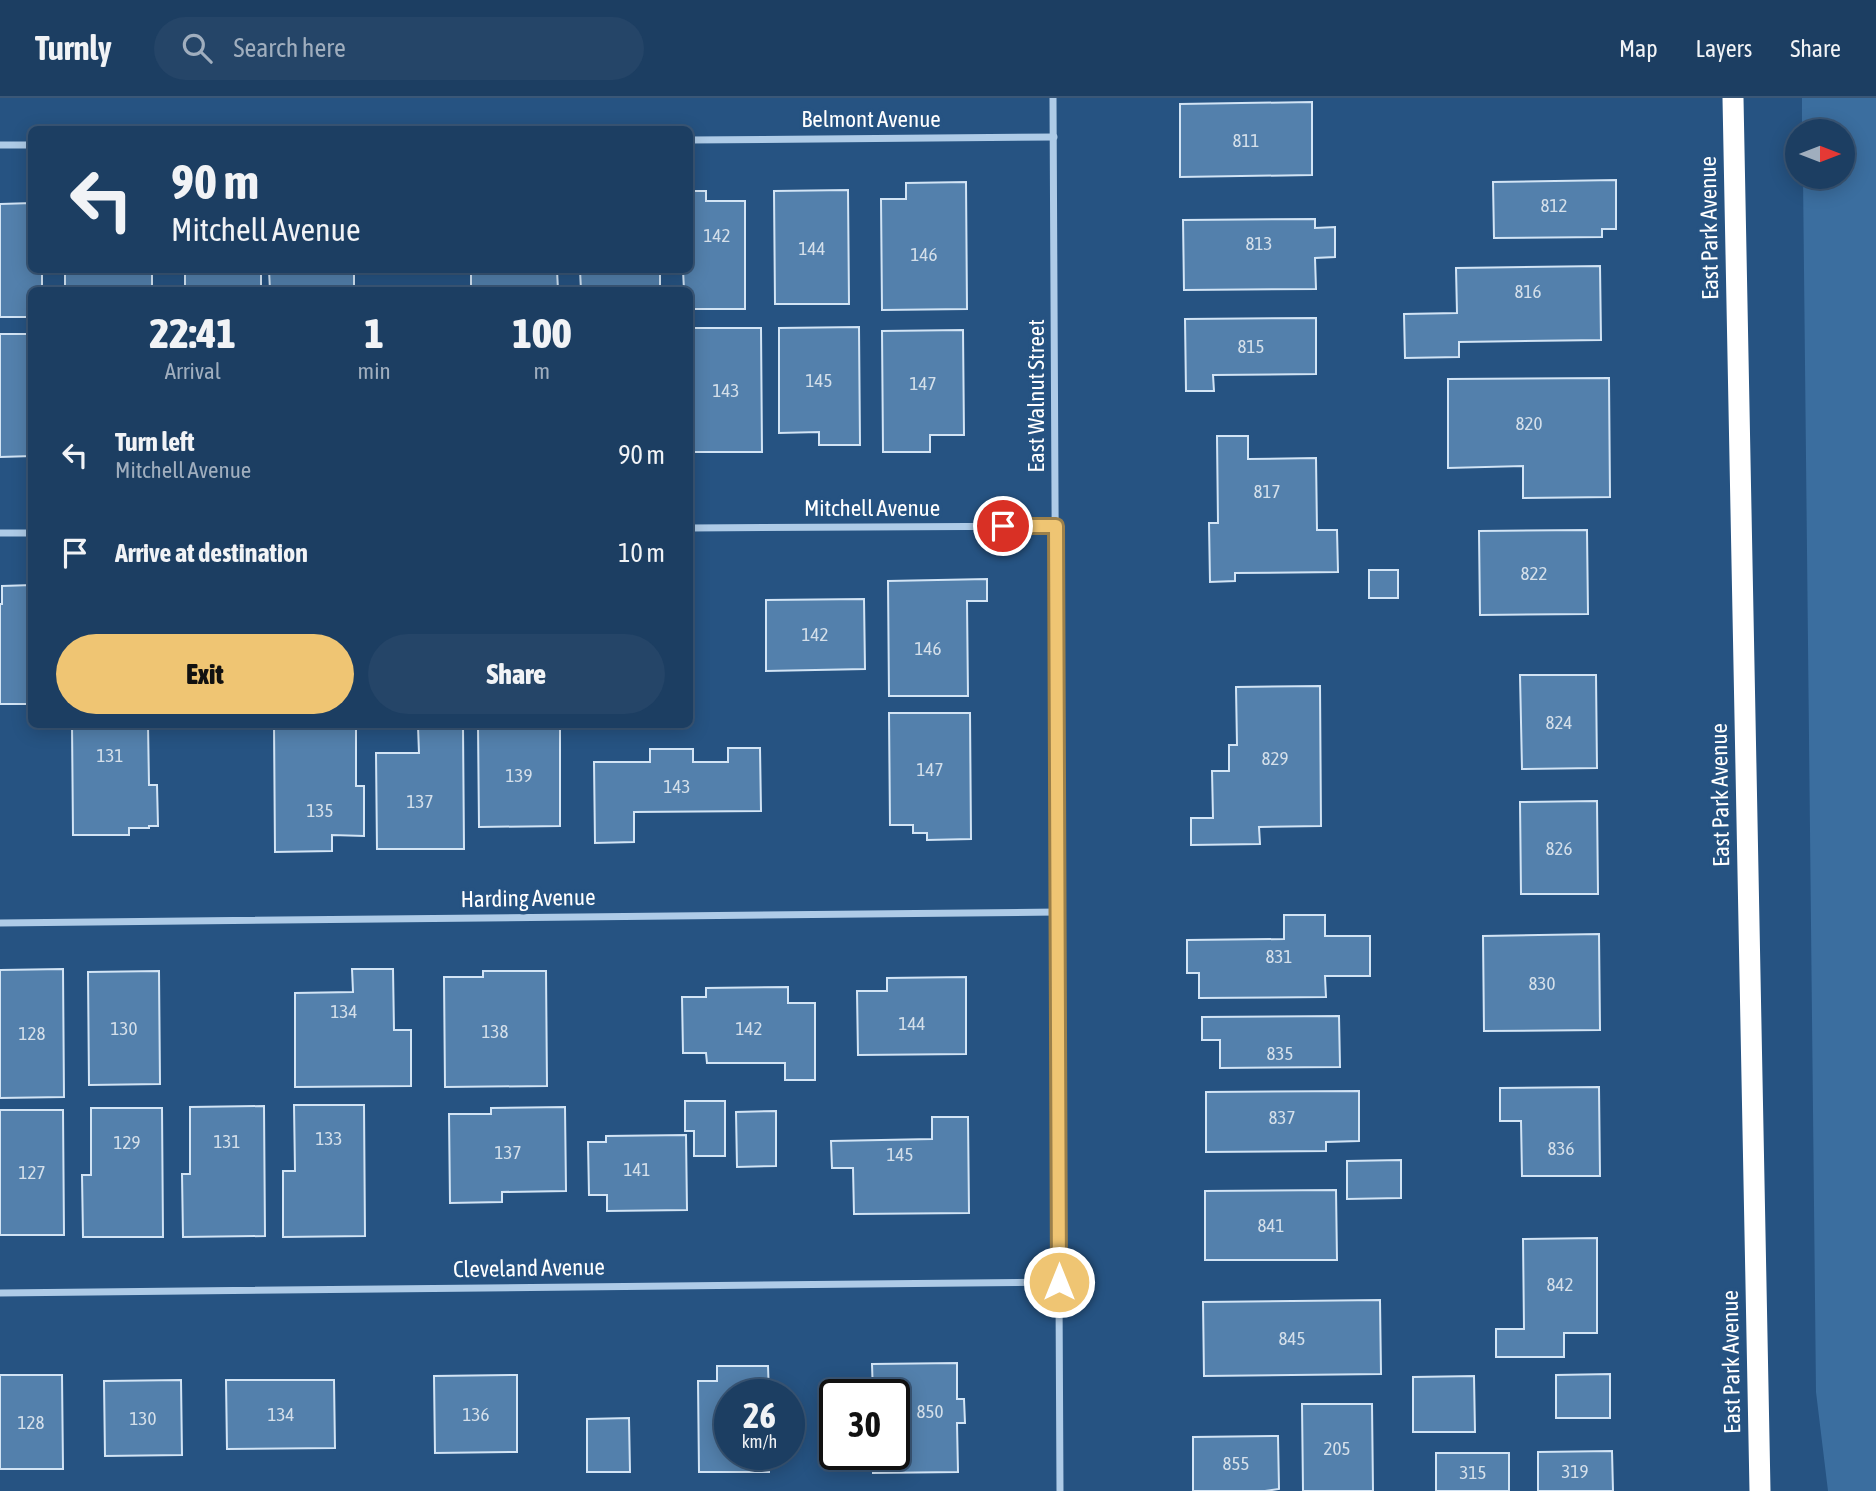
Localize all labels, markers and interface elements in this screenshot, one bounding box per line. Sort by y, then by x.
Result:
search box [154,17,644,80]
text: Turnly [35,29,112,67]
icon: search [178,29,216,67]
text: Search here [234,33,346,63]
text: Map [1619,35,1658,62]
text: Layers [1696,35,1752,62]
text: Share [1790,35,1841,62]
street label: Belmont Avenue [801,106,941,132]
north arrow [1785,119,1855,189]
map controls [1785,119,1855,189]
house number: 811 [1233,129,1259,151]
text: 90 m [171,153,259,209]
icon: left [56,154,147,245]
street label: East Park Avenue [1695,156,1723,300]
house number: 812 [1541,194,1567,216]
text: Mitchell Avenue [171,211,361,248]
house number: 142 [704,224,730,246]
house number: 813 [1246,232,1272,254]
house number: 144 [799,237,825,259]
house number: 146 [911,243,937,265]
house number: 816 [1515,280,1541,302]
text: 22:41 [150,309,236,357]
text: 1 [364,309,384,357]
text: 100 [512,309,571,357]
street label: East Walnut Street [1023,319,1049,473]
house number: 815 [1238,335,1264,357]
text: Arrival [165,358,221,384]
text: min [358,358,391,384]
text: m [534,358,550,384]
house number: 145 [806,369,832,391]
house number: 147 [910,372,936,394]
house number: 143 [713,379,739,401]
house number: 820 [1516,412,1542,434]
text: Turn left [115,427,195,457]
icon: left [56,436,94,474]
text: 90 m [618,440,665,470]
text: Mitchell Avenue [115,457,251,483]
house number: 817 [1254,480,1280,502]
street label: Mitchell Avenue [804,495,940,521]
pin [973,496,1033,556]
icon: arrive [984,507,1022,545]
icon: arrive [56,534,94,572]
text: Arrive at destination [115,538,308,568]
text: 10 m [618,538,665,568]
house number: 822 [1521,562,1547,584]
house number: 142 [802,623,828,645]
button: Exit [56,634,354,714]
button: Share [368,634,665,714]
house number: 146 [915,637,941,659]
house number: 824 [1546,711,1572,733]
street label: East Park Avenue [1706,723,1734,867]
house number: 131 [97,744,123,766]
house number: 829 [1262,747,1288,769]
house number: 147 [917,758,943,780]
house number: 139 [506,764,532,786]
house number: 143 [664,775,690,797]
house number: 137 [407,790,433,812]
house number: 135 [307,799,333,821]
house number: 826 [1546,837,1572,859]
street label: Harding Avenue [460,884,596,912]
house number: 831 [1266,945,1292,967]
house number: 830 [1529,972,1555,994]
house number: 134 [331,1000,357,1022]
house number: 144 [899,1012,925,1034]
house number: 130 [111,1017,137,1039]
house number: 142 [736,1017,762,1039]
house number: 138 [482,1020,508,1042]
house number: 128 [19,1022,45,1044]
house number: 835 [1267,1042,1293,1064]
house number: 837 [1269,1106,1295,1128]
house number: 133 [316,1127,342,1149]
house number: 131 [214,1130,240,1152]
house number: 129 [114,1131,140,1153]
house number: 836 [1548,1137,1574,1159]
house number: 137 [495,1141,521,1163]
house number: 145 [887,1143,913,1165]
house number: 141 [624,1158,650,1180]
house number: 127 [19,1161,45,1183]
house number: 841 [1258,1214,1284,1236]
position arrow [1022,1245,1096,1319]
street label: Cleveland Avenue [453,1254,605,1282]
house number: 842 [1547,1273,1573,1295]
street label: East Park Avenue [1717,1290,1745,1434]
house number: 845 [1279,1327,1305,1349]
speed limit sign: 30 [819,1379,910,1470]
text: 26 [743,1395,776,1435]
house number: 850 [917,1400,943,1422]
house number: 134 [268,1403,294,1425]
house number: 136 [463,1403,489,1425]
house number: 130 [130,1407,156,1429]
house number: 128 [18,1411,44,1433]
text: km/h [742,1431,777,1452]
house number: 205 [1324,1437,1350,1459]
house number: 855 [1223,1452,1249,1474]
house number: 319 [1562,1460,1588,1482]
house number: 315 [1460,1461,1486,1483]

